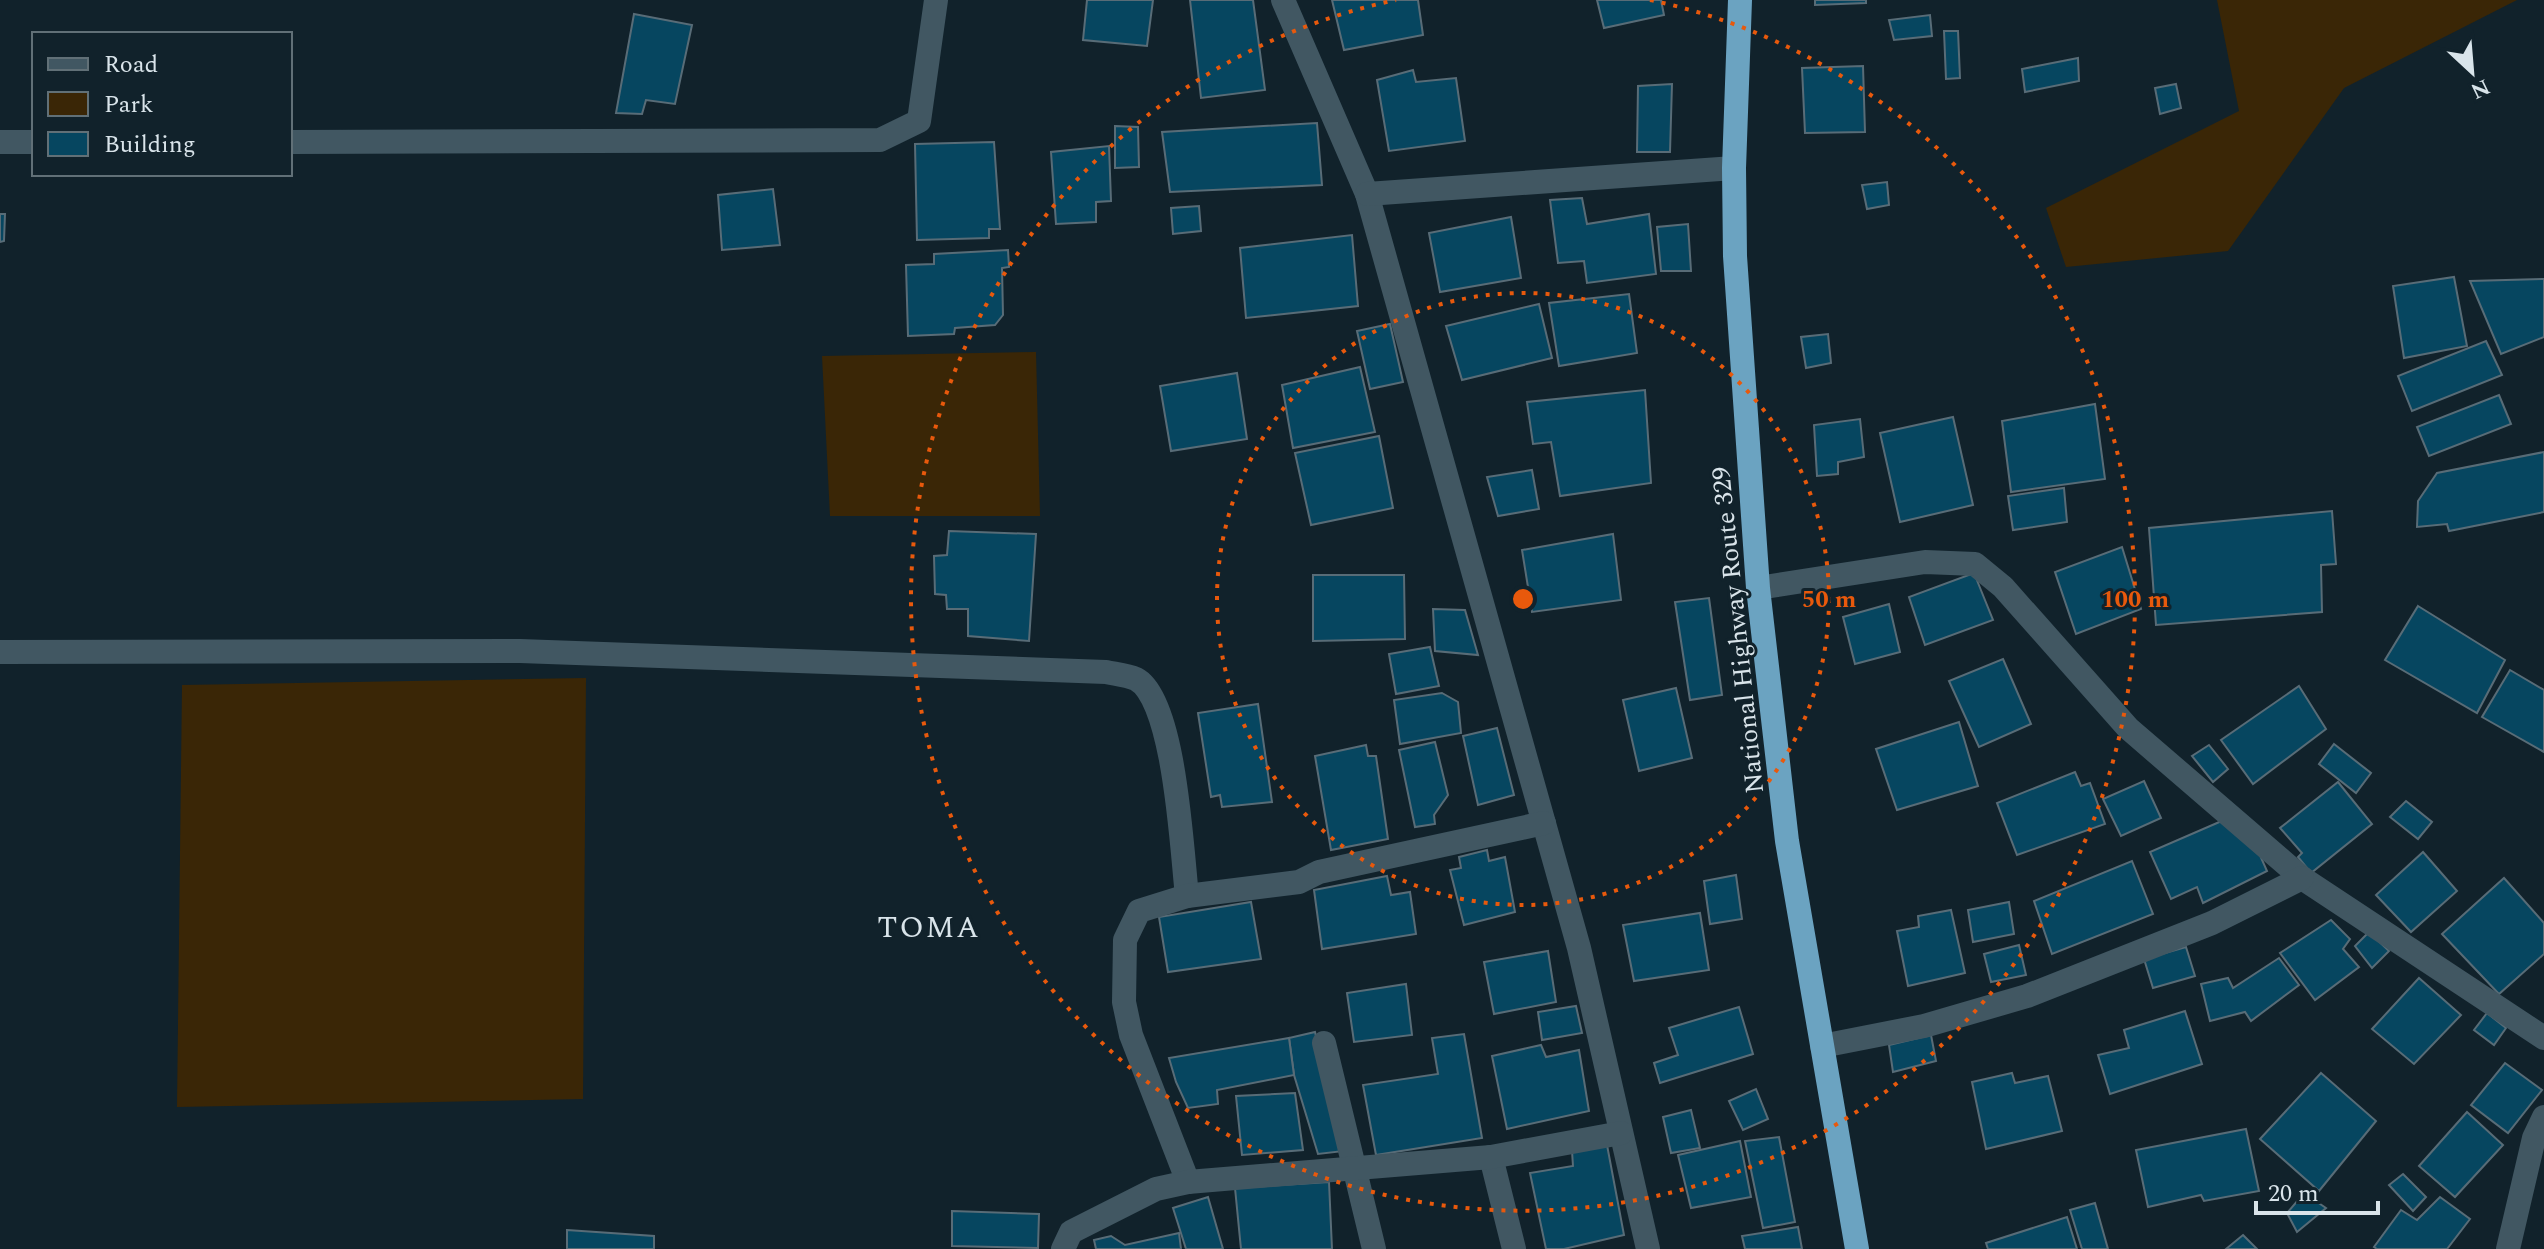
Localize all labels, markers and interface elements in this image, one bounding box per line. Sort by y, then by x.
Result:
legend [32,32,292,176]
north arrow [2432,32,2512,112]
text: Road [104,47,158,83]
text: N [2465,70,2495,107]
text: Park [104,87,154,123]
text: Building [104,127,196,163]
street label: National Highway Route 329 [1701,465,1775,795]
text: 50 m [1802,582,1857,618]
text: 100 m [2101,582,2169,618]
centre of rings [1509,585,1537,613]
district label: TOMA [877,905,981,951]
scale bar [2256,1165,2378,1215]
text: 20 m [2268,1176,2319,1212]

